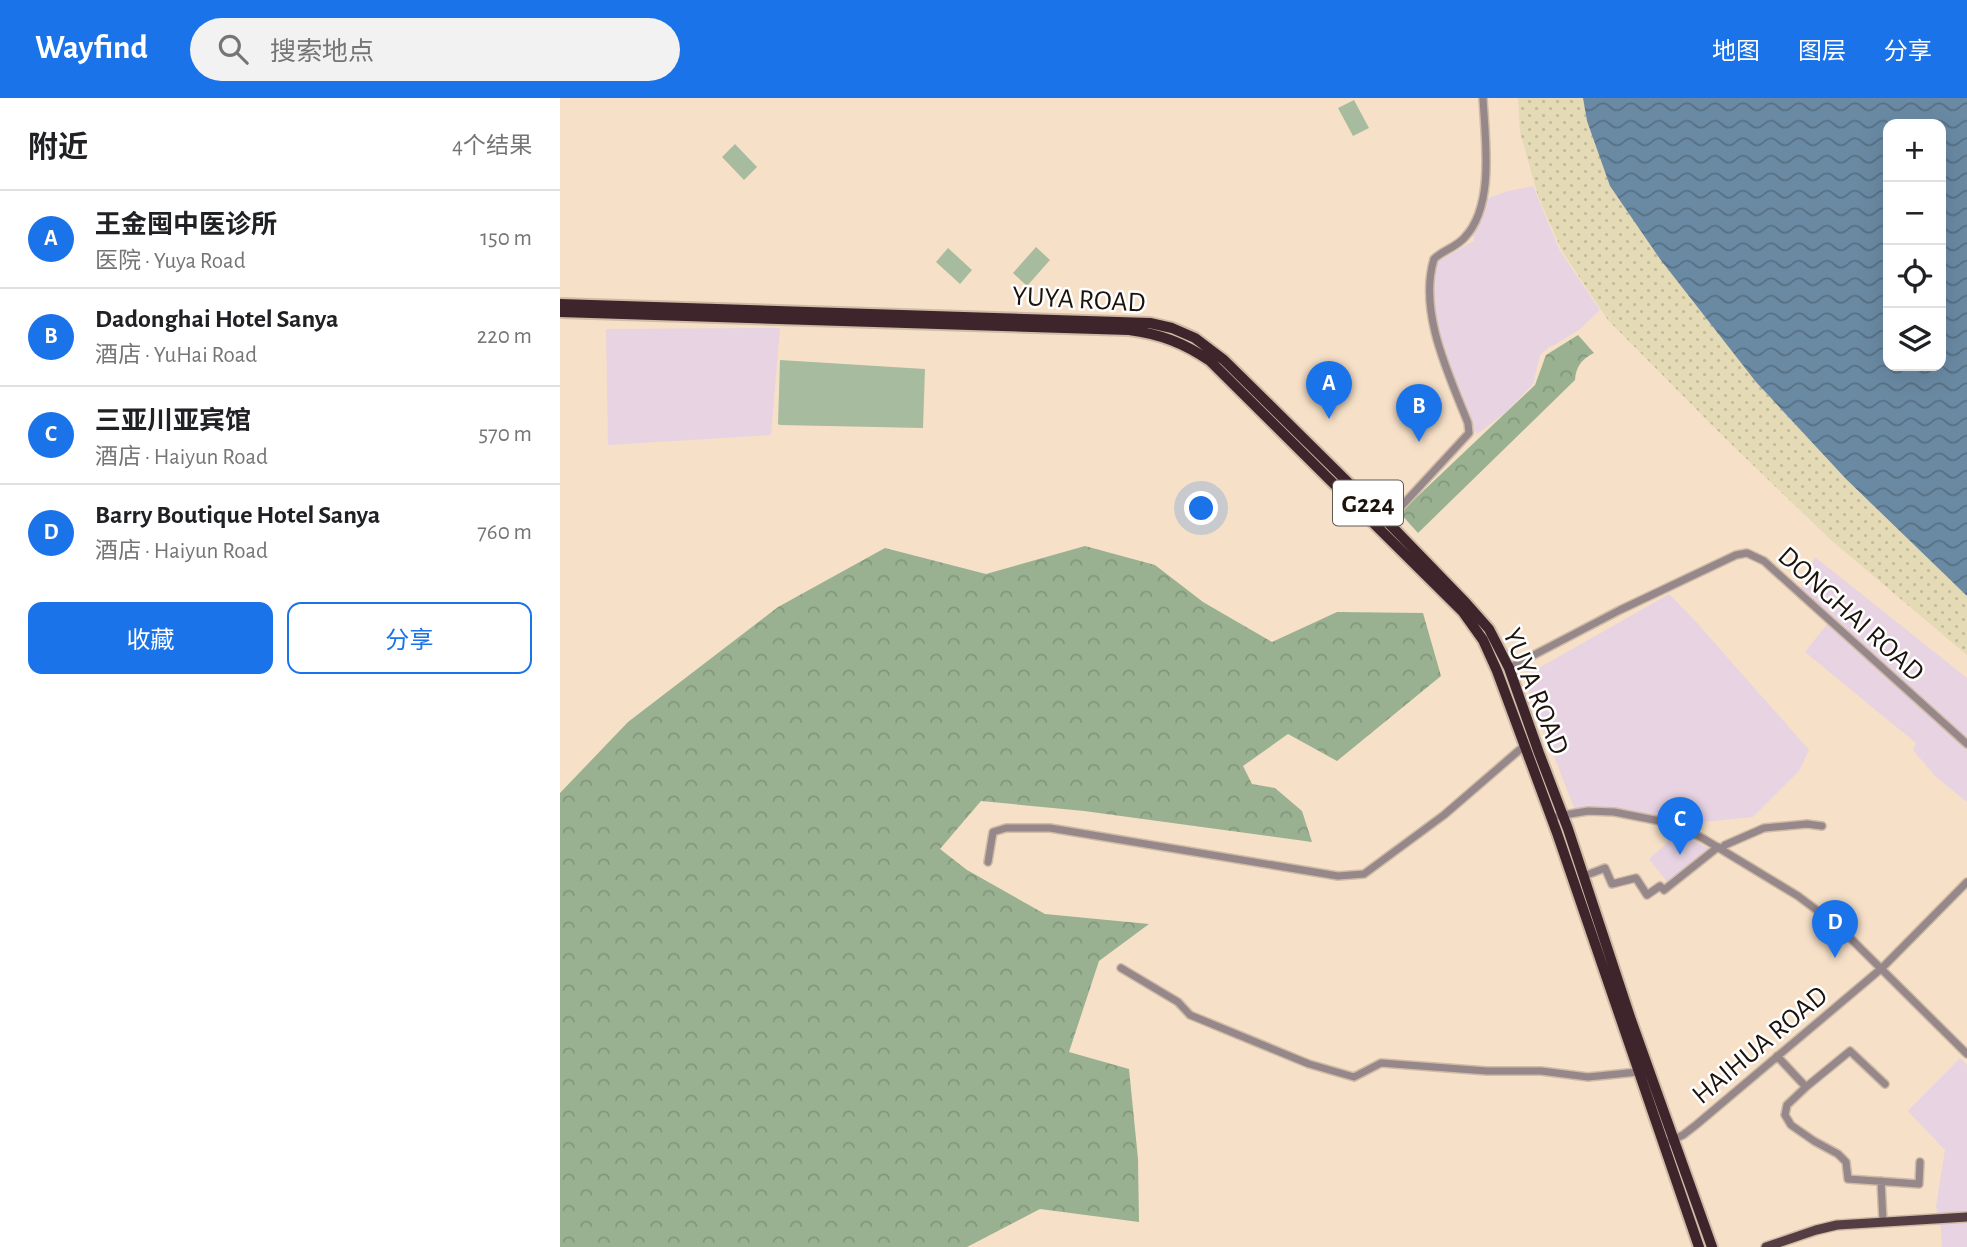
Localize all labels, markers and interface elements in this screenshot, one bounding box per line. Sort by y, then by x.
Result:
search box [190,18,680,81]
icon: search [214,30,252,68]
text: Wayfind [35,32,148,65]
text: 搜索地点 [270,39,374,65]
text: 地图 [1712,40,1760,64]
text: 图层 [1798,40,1846,64]
text: 分享 [1884,40,1932,64]
map controls [1883,119,1946,371]
button: + [1883,119,1946,182]
text: 附近 [28,133,88,163]
text: 4个结果 [452,135,532,158]
button: − [1883,182,1946,245]
text: 王金囤中医诊所 [95,212,277,238]
text: A [44,227,58,250]
text: 150 m [480,227,532,250]
button: locate [1883,245,1946,308]
text: 医院 · Yuya Road [95,250,246,273]
street label: YUYA ROAD [1012,283,1146,317]
text: Dadonghai Hotel Sanya [95,306,339,332]
button: layers [1883,308,1946,371]
text: B [44,325,58,348]
text: 220 m [477,325,532,348]
text: 酒店 · YuHai Road [95,344,257,367]
pin: A [1306,361,1352,419]
pin: B [1396,384,1442,442]
text: 三亚川亚宾馆 [95,408,251,434]
text: C [45,423,57,446]
text: 570 m [478,423,532,446]
text: 酒店 · Haiyun Road [95,446,268,469]
road number: G224 [1333,480,1403,526]
your location [1184,491,1218,525]
text: Barry Boutique Hotel Sanya [95,502,380,528]
text: D [43,521,59,544]
text: 760 m [477,521,532,544]
text: 酒店 · Haiyun Road [95,540,268,563]
street label: DONGHAI ROAD [1772,542,1929,687]
button: 收藏 [28,602,273,674]
button: 分享 [287,602,532,674]
street label: YUYA ROAD [1497,625,1573,759]
pin: C [1657,797,1703,855]
pin: D [1812,900,1858,958]
street label: HAIHUA ROAD [1687,981,1833,1110]

